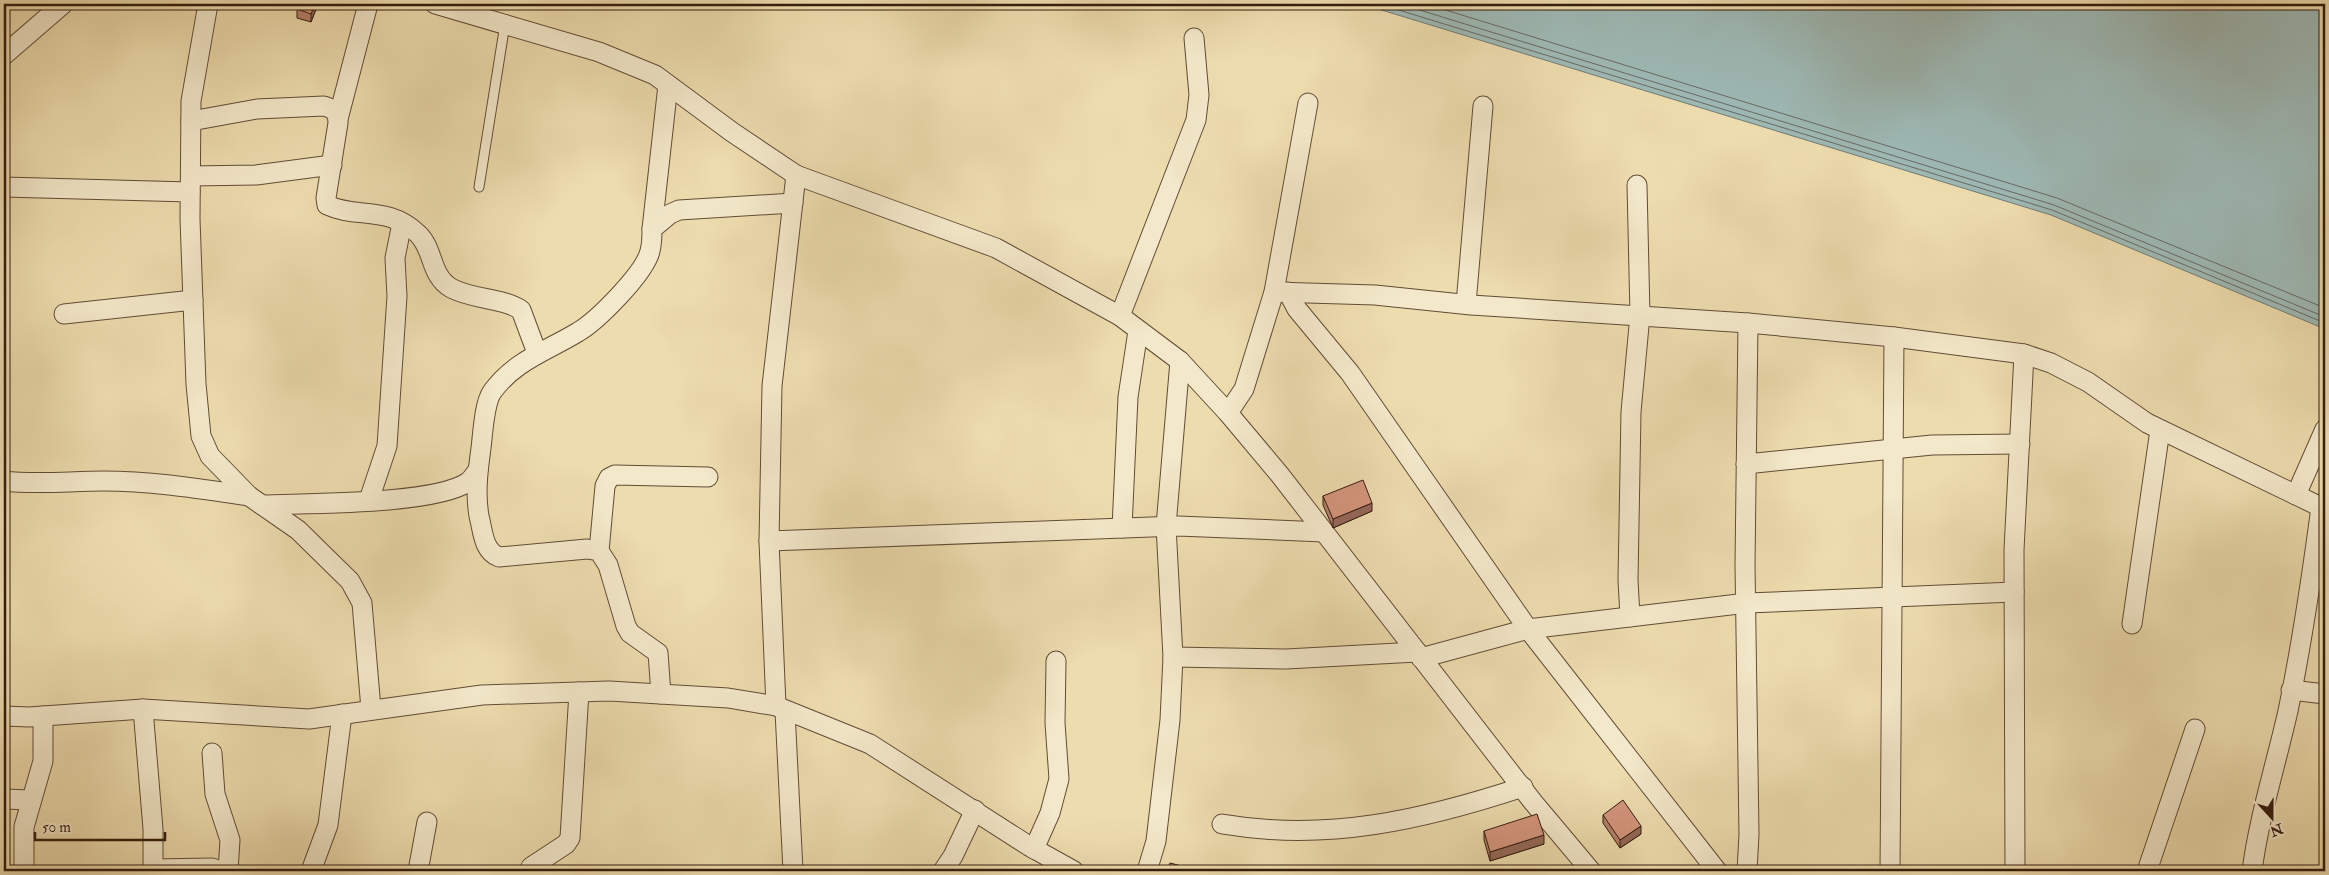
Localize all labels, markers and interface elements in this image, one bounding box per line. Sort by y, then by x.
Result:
north arrow [2246,792,2296,842]
scale bar [35,810,165,842]
text: 50 m [42,818,71,837]
text: N [2267,819,2286,840]

